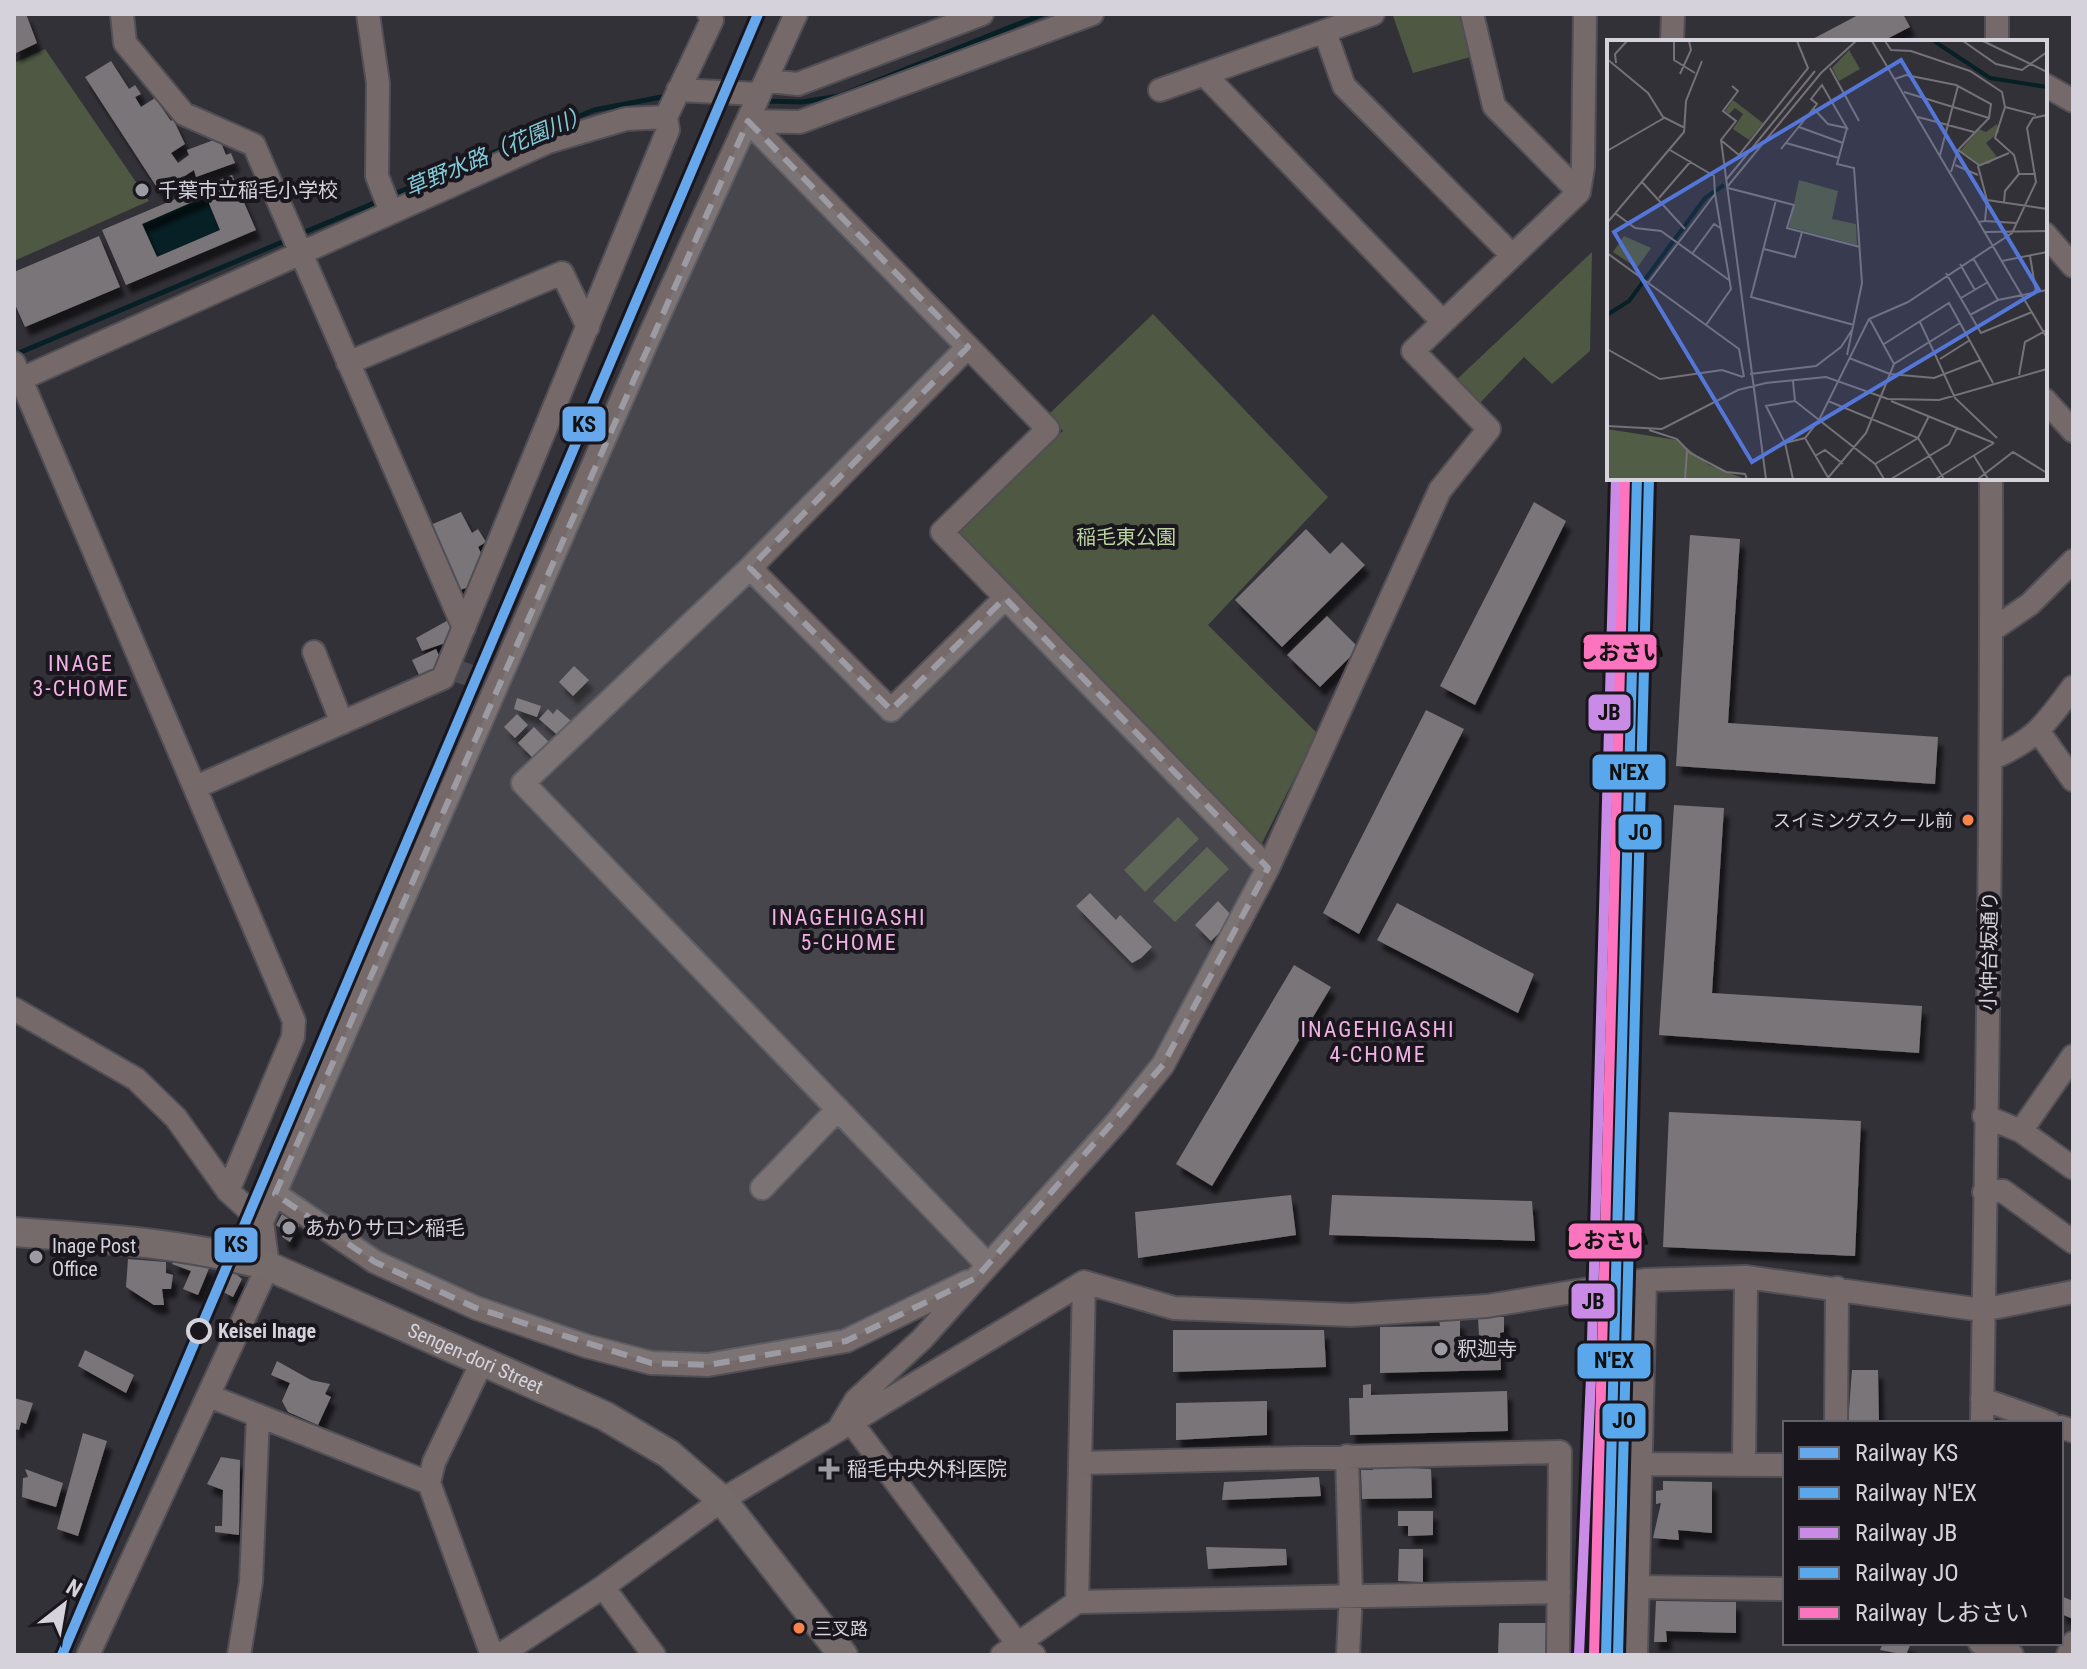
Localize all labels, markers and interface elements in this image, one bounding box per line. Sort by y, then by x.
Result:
inset map [1607,40,2047,480]
water label: 草野水路（花園川） [401,101,593,201]
place label: 千葉市立稲毛小学校 [158,178,338,202]
marker: 千葉市立稲毛小学校 [133,181,151,199]
line badge: KS [561,405,607,443]
text: KS [572,412,596,437]
park label: 稲毛東公園 [1076,525,1176,549]
line badge: しおさい [1582,633,1658,671]
text: しおさい [1576,640,1664,665]
district label: INAGE 3-CHOME [32,651,130,701]
line badge: JB [1587,693,1632,732]
text: JB [1597,700,1621,725]
line badge: N'EX [1591,753,1667,791]
text: N'EX [1609,760,1649,785]
place label: スイミングスクール前 [1773,810,1953,831]
marker: スイミングスクール前 [1960,812,1976,828]
line badge: JO [1617,813,1663,851]
text: JO [1628,820,1652,845]
street label: 小仲台坂通り [1976,891,2002,1011]
district label: INAGEHIGASHI 5-CHOME [771,905,927,955]
district label: INAGEHIGASHI 4-CHOME [1300,1017,1456,1067]
place label: あかりサロン稲毛 [305,1216,465,1240]
marker: あかりサロン稲毛 [280,1219,298,1237]
line badge: しおさい [1567,1222,1643,1260]
line badge: KS [213,1226,259,1264]
text: しおさい [1561,1228,1649,1253]
text: KS [224,1232,248,1257]
place label: Inage Post Office [52,1234,136,1281]
marker: Inage Post Office [27,1248,45,1266]
line badge: JB [1570,1282,1616,1320]
text: JB [1581,1289,1605,1314]
street label: Sengen-dori Street [404,1318,547,1399]
marker: Keisei Inage [187,1319,211,1343]
place label: Keisei Inage [218,1319,316,1343]
place label: 釈迦寺 [1457,1337,1517,1361]
marker: 釈迦寺 [1432,1340,1450,1358]
line badge: N'EX [1576,1342,1652,1380]
text: N'EX [1594,1348,1634,1373]
line badge: JO [1601,1402,1647,1440]
text: JO [1612,1408,1636,1433]
legend [1783,1421,2063,1645]
text: Railway KS [1855,1439,1958,1467]
place label: 稲毛中央外科医院 [847,1457,1007,1481]
marker: 稲毛中央外科医院 [818,1458,840,1480]
text: Railway N'EX [1855,1479,1977,1507]
text: Railway JB [1855,1519,1957,1547]
text: Railway JO [1855,1559,1959,1587]
north arrow [24,1565,104,1645]
text: N [62,1574,86,1602]
text: Railway しおさい [1855,1599,2029,1627]
place label: 三叉路 [814,1618,868,1639]
marker: 三叉路 [791,1620,807,1636]

